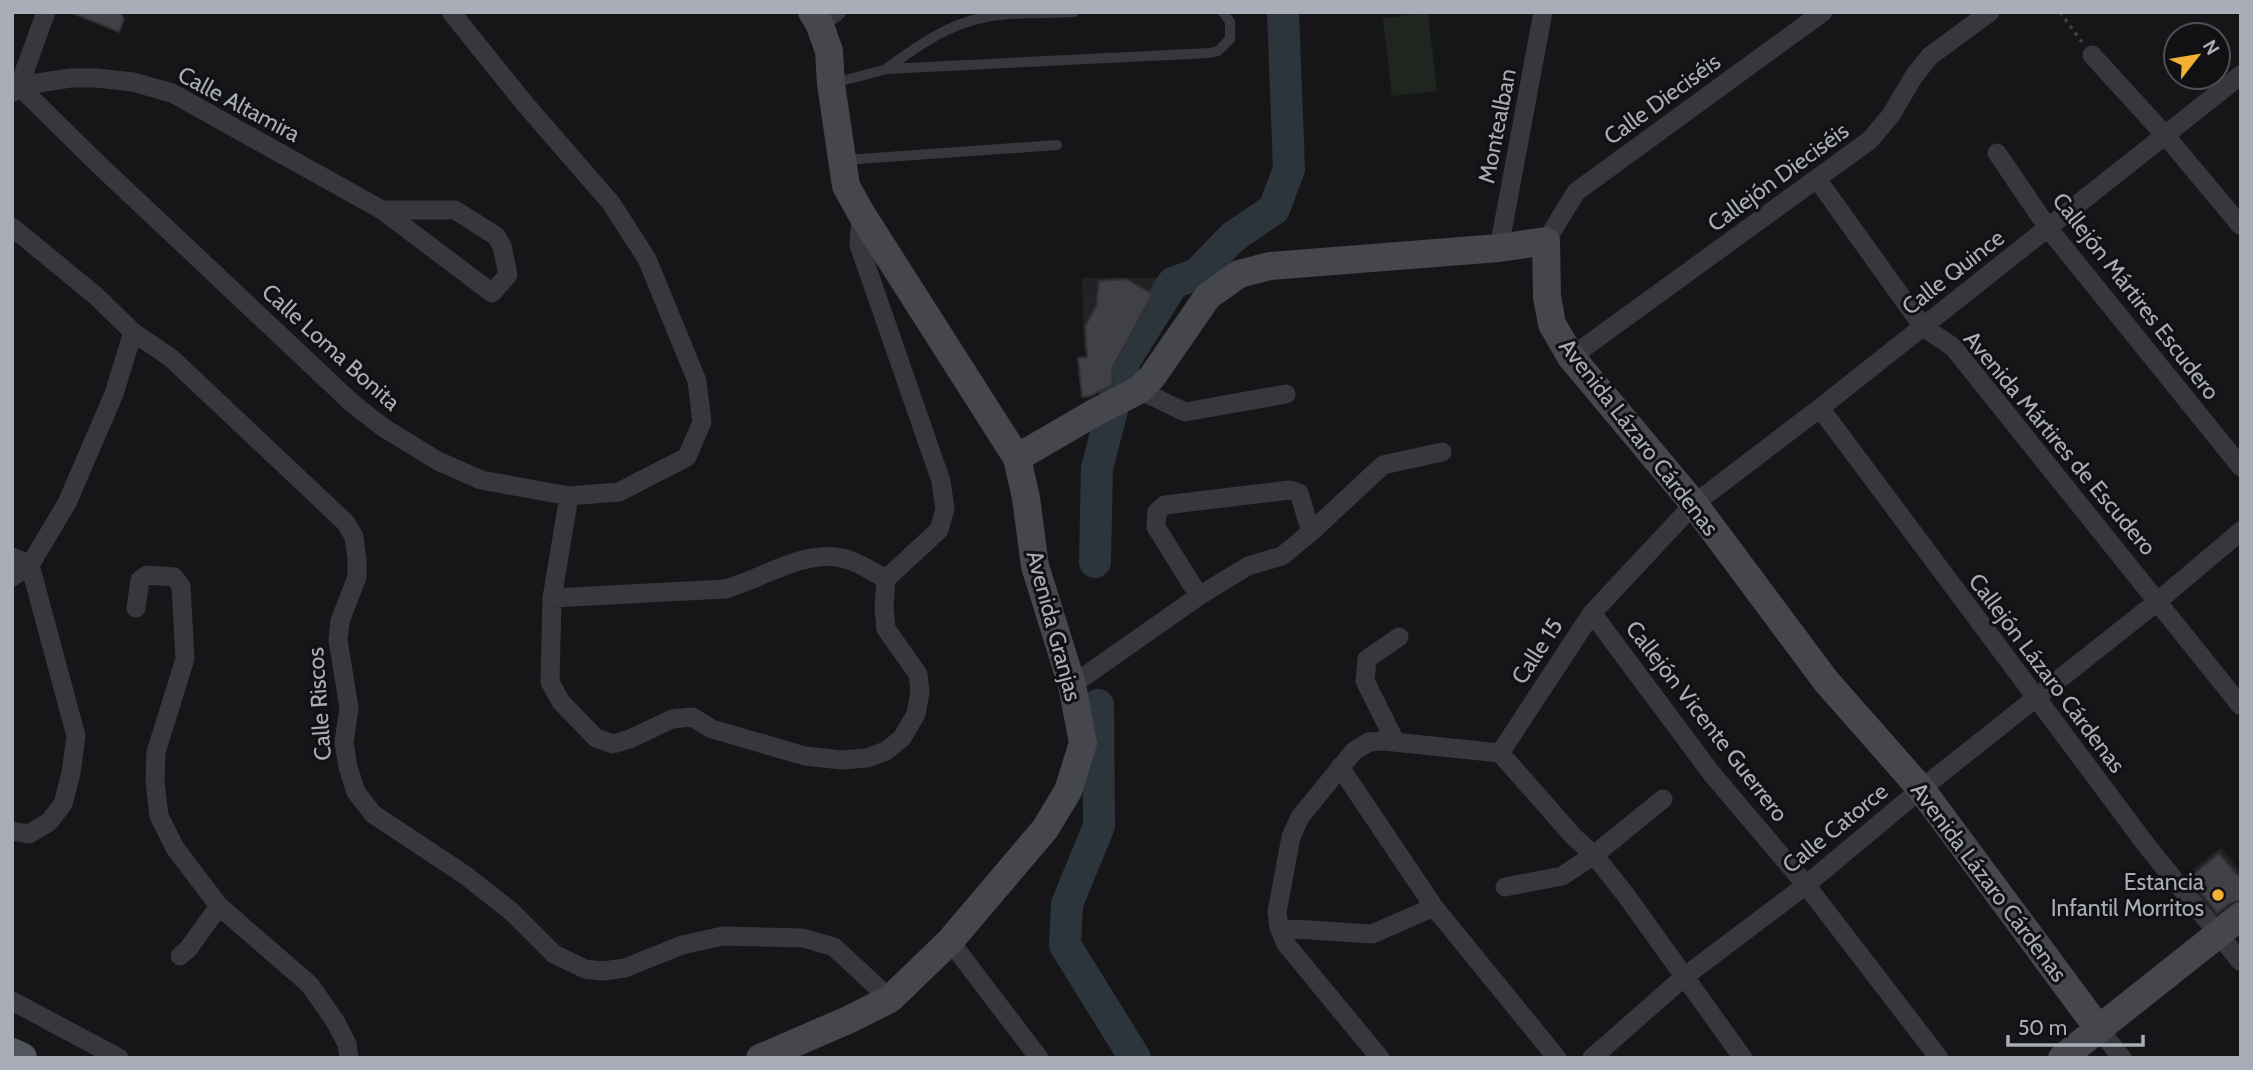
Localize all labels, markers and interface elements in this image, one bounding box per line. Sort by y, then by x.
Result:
north arrow [2162,21,2232,91]
text: N [2198,36,2224,59]
street label: Calle Dieciséis [1598,47,1726,151]
street label: Calle Altamira [173,60,305,148]
street label: Montealban [1472,66,1522,186]
street label: Callejón Dieciséis [1702,116,1854,238]
street label: Callejón Mártires Escudero [2046,187,2226,405]
street label: Calle Quince [1896,223,2010,321]
street label: Calle Loma Bonita [256,278,406,416]
street label: Avenida Mártires de Escudero [1958,325,2162,561]
street label: Avenida Lázaro Cárdenas [1553,333,1725,541]
street label: Avenida Granjas [1020,548,1088,704]
street label: Callejón Lázaro Cárdenas [1963,568,2131,778]
street label: Calle 15 [1505,613,1569,689]
street label: Callejón Vicente Guerrero [1620,615,1794,827]
street label: Calle Riscos [301,646,337,762]
street label: Calle Catorce [1777,777,1893,879]
street label: Avenida Lázaro Cárdenas [1905,777,2073,987]
place label: Estancia Infantil Morritos [2051,868,2204,922]
marker: Estancia Infantil Morritos [2210,887,2226,903]
scale bar [2008,1004,2143,1048]
text: 50 m [2018,1015,2067,1040]

